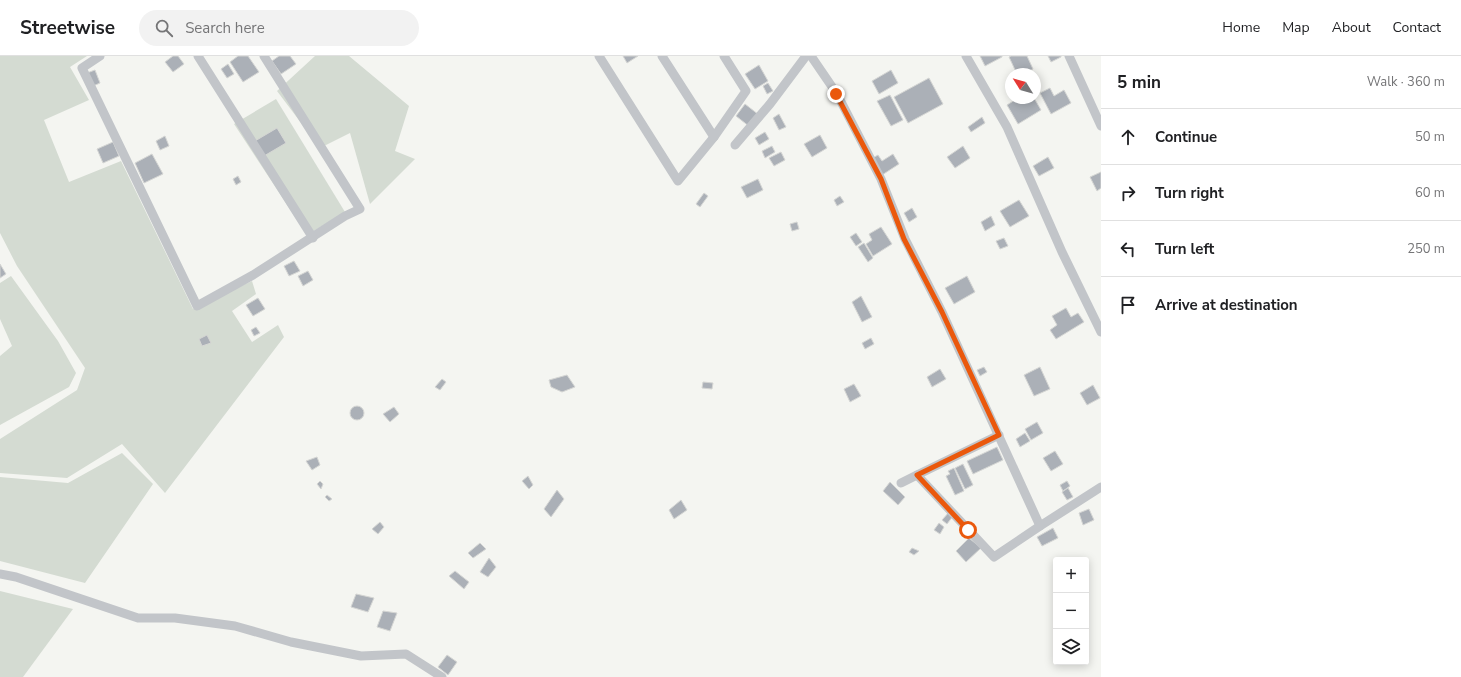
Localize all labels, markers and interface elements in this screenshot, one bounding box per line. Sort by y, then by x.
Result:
search box [139,10,419,46]
text: Streetwise [20,15,115,41]
icon: search [153,17,175,39]
text: Search here [185,18,265,38]
text: Home [1222,18,1260,37]
text: Map [1282,18,1310,37]
text: About [1332,18,1371,37]
text: Contact [1393,18,1441,37]
north arrow [1005,68,1041,104]
text: 5 min [1117,71,1161,94]
text: Walk · 360 m [1367,73,1445,91]
route end [827,85,845,103]
icon: ahead [1117,126,1139,148]
text: Continue [1155,127,1217,147]
text: 50 m [1415,128,1445,146]
icon: right [1117,182,1139,204]
text: Turn right [1155,183,1224,203]
text: 60 m [1415,184,1445,202]
icon: left [1117,238,1139,260]
text: Turn left [1155,239,1214,259]
text: 250 m [1407,240,1445,258]
icon: arrive [1117,294,1139,316]
text: Arrive at destination [1155,295,1298,315]
route start [959,521,977,539]
map controls [1053,557,1089,665]
button: + [1053,557,1089,593]
button: − [1053,593,1089,629]
button: layers [1053,629,1089,665]

